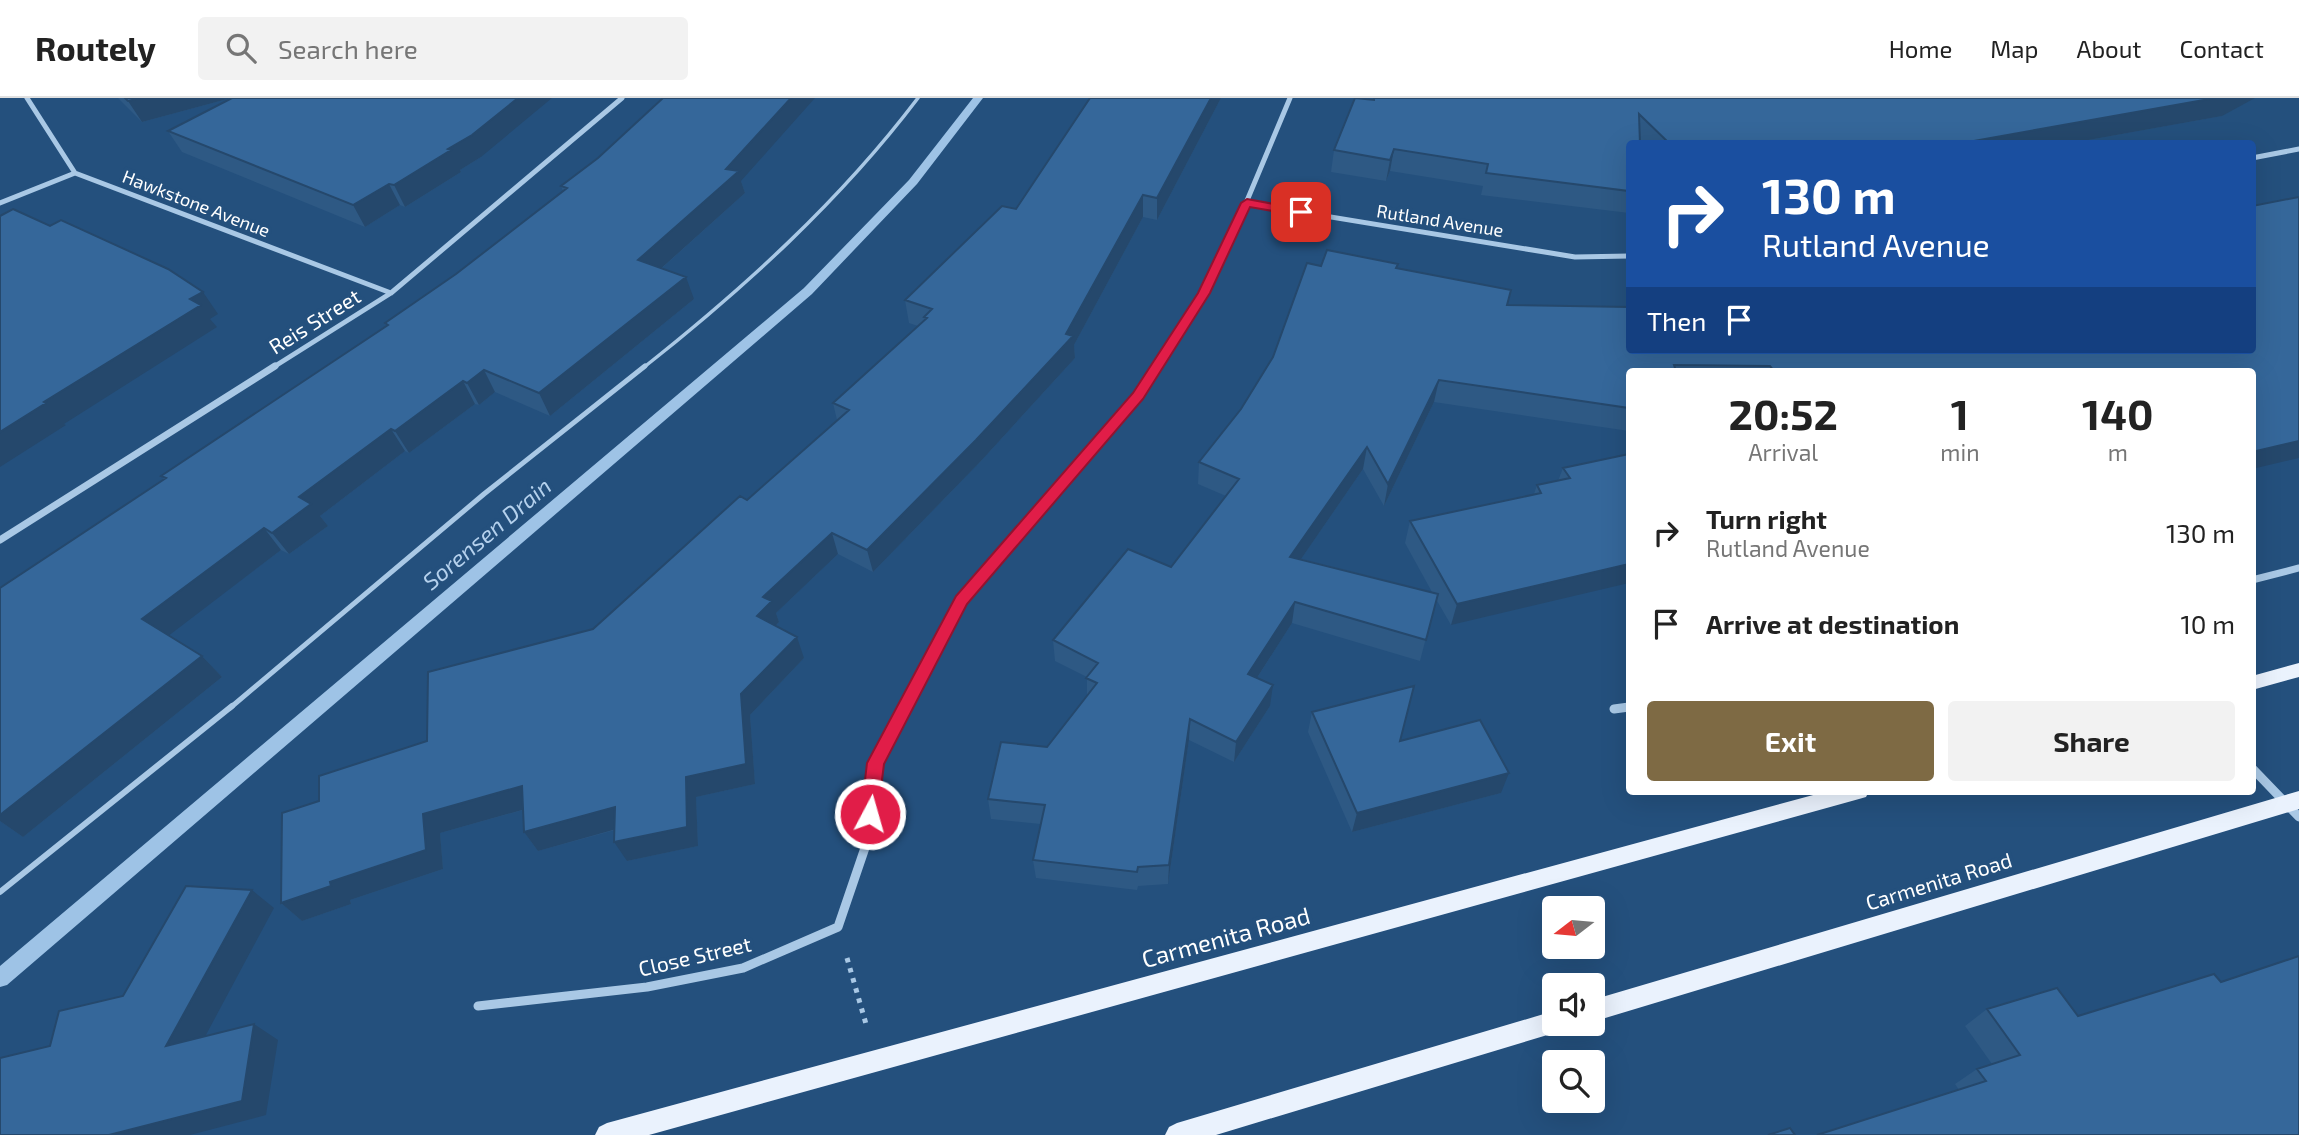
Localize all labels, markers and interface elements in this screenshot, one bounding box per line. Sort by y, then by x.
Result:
search box [198,17,688,80]
text: Routely [35,28,156,68]
icon: search [222,29,260,67]
text: Search here [278,33,418,64]
text: Home [1889,34,1952,63]
text: Map [1990,34,2038,63]
text: About [2076,34,2142,63]
text: Contact [2180,34,2264,63]
street label: Hawkstone Avenue [120,165,273,241]
text: 130 m [1762,165,1896,224]
icon: right [1647,168,1738,259]
pin [1271,182,1331,242]
icon: arrive [1282,193,1320,231]
street label: Rutland Avenue [1375,199,1505,241]
text: Rutland Avenue [1762,225,1990,263]
street label: Reis Street [264,283,365,359]
icon: arrive [1720,301,1758,339]
text: Then [1647,305,1706,336]
text: 20:52 [1729,388,1838,438]
text: 1 [1951,388,1969,438]
text: 140 [2082,388,2153,438]
text: Arrival [1748,438,1818,466]
text: min [1940,438,1980,466]
text: m [2108,438,2128,466]
water label: Sorensen Drain [416,471,556,595]
text: Turn right [1706,503,1827,534]
icon: right [1647,514,1685,552]
text: 130 m [2166,517,2235,548]
text: Rutland Avenue [1706,534,1870,562]
icon: arrive [1647,605,1685,643]
text: Arrive at destination [1706,608,1959,639]
text: 10 m [2180,608,2235,639]
button: Exit [1647,701,1934,781]
button: Share [1948,701,2235,781]
position arrow [833,777,907,851]
street label: Carmenita Road [1862,846,2015,915]
north arrow [1542,896,1605,959]
map controls [1542,896,1605,1113]
street label: Carmenita Road [1138,900,1313,973]
street label: Close Street [636,930,754,981]
button: sound [1542,973,1605,1036]
button: search [1542,1050,1605,1113]

